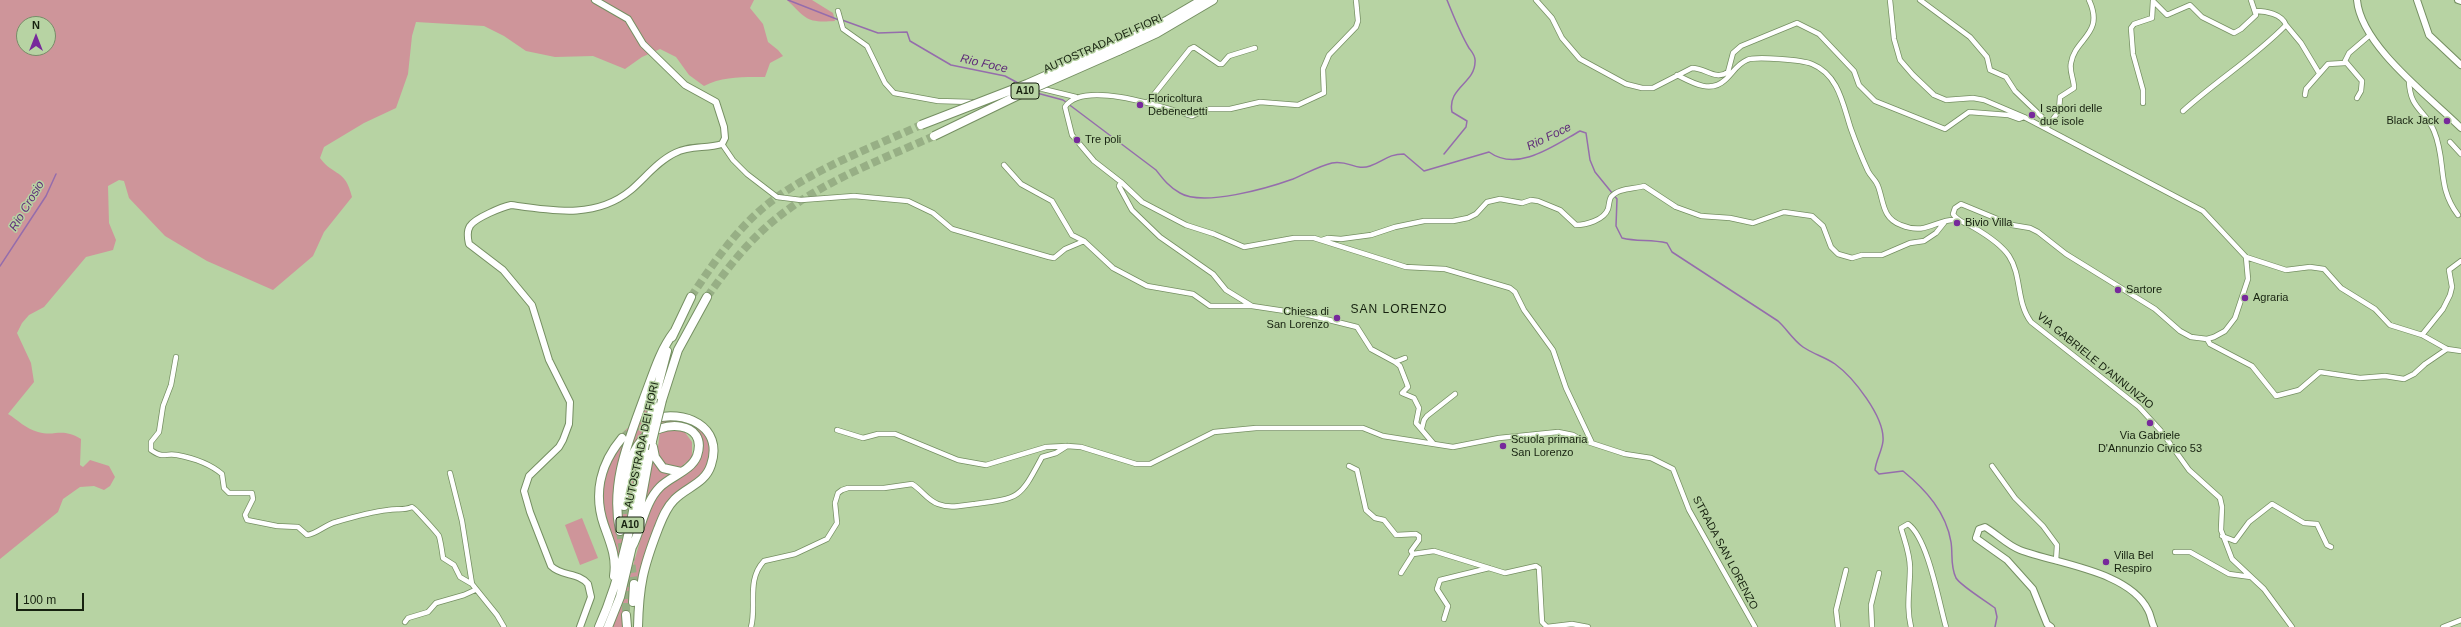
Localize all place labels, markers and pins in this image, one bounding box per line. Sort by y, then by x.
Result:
place label: Floricoltura Debenedetti [1148,92,1207,118]
marker: Floricoltura Debenedetti [1135,100,1145,110]
place label: I sapori delle due isole [2040,102,2102,128]
marker: I sapori delle due isole [2027,110,2037,120]
place label: Black Jack [2386,114,2439,128]
marker: Black Jack [2442,116,2452,126]
place label: Tre poli [1085,133,1121,147]
marker: Tre poli [1072,135,1082,145]
place label: Bivio Villa [1965,216,2012,230]
marker: Bivio Villa [1952,218,1962,228]
place label: Sartore [2126,283,2162,297]
marker: Sartore [2113,285,2123,295]
place label: Agraria [2253,291,2288,305]
marker: Agraria [2240,293,2250,303]
place label: Chiesa di San Lorenzo [1267,305,1329,331]
marker: Chiesa di San Lorenzo [1332,313,1342,323]
marker: Via Gabriele D'Annunzio Civico 53 [2145,418,2155,428]
place label: Via Gabriele D'Annunzio Civico 53 [2098,429,2202,455]
place label: Scuola primaria San Lorenzo [1511,433,1587,459]
marker: Scuola primaria San Lorenzo [1498,441,1508,451]
place label: Villa Bel Respiro [2114,549,2154,575]
marker: Villa Bel Respiro [2101,557,2111,567]

